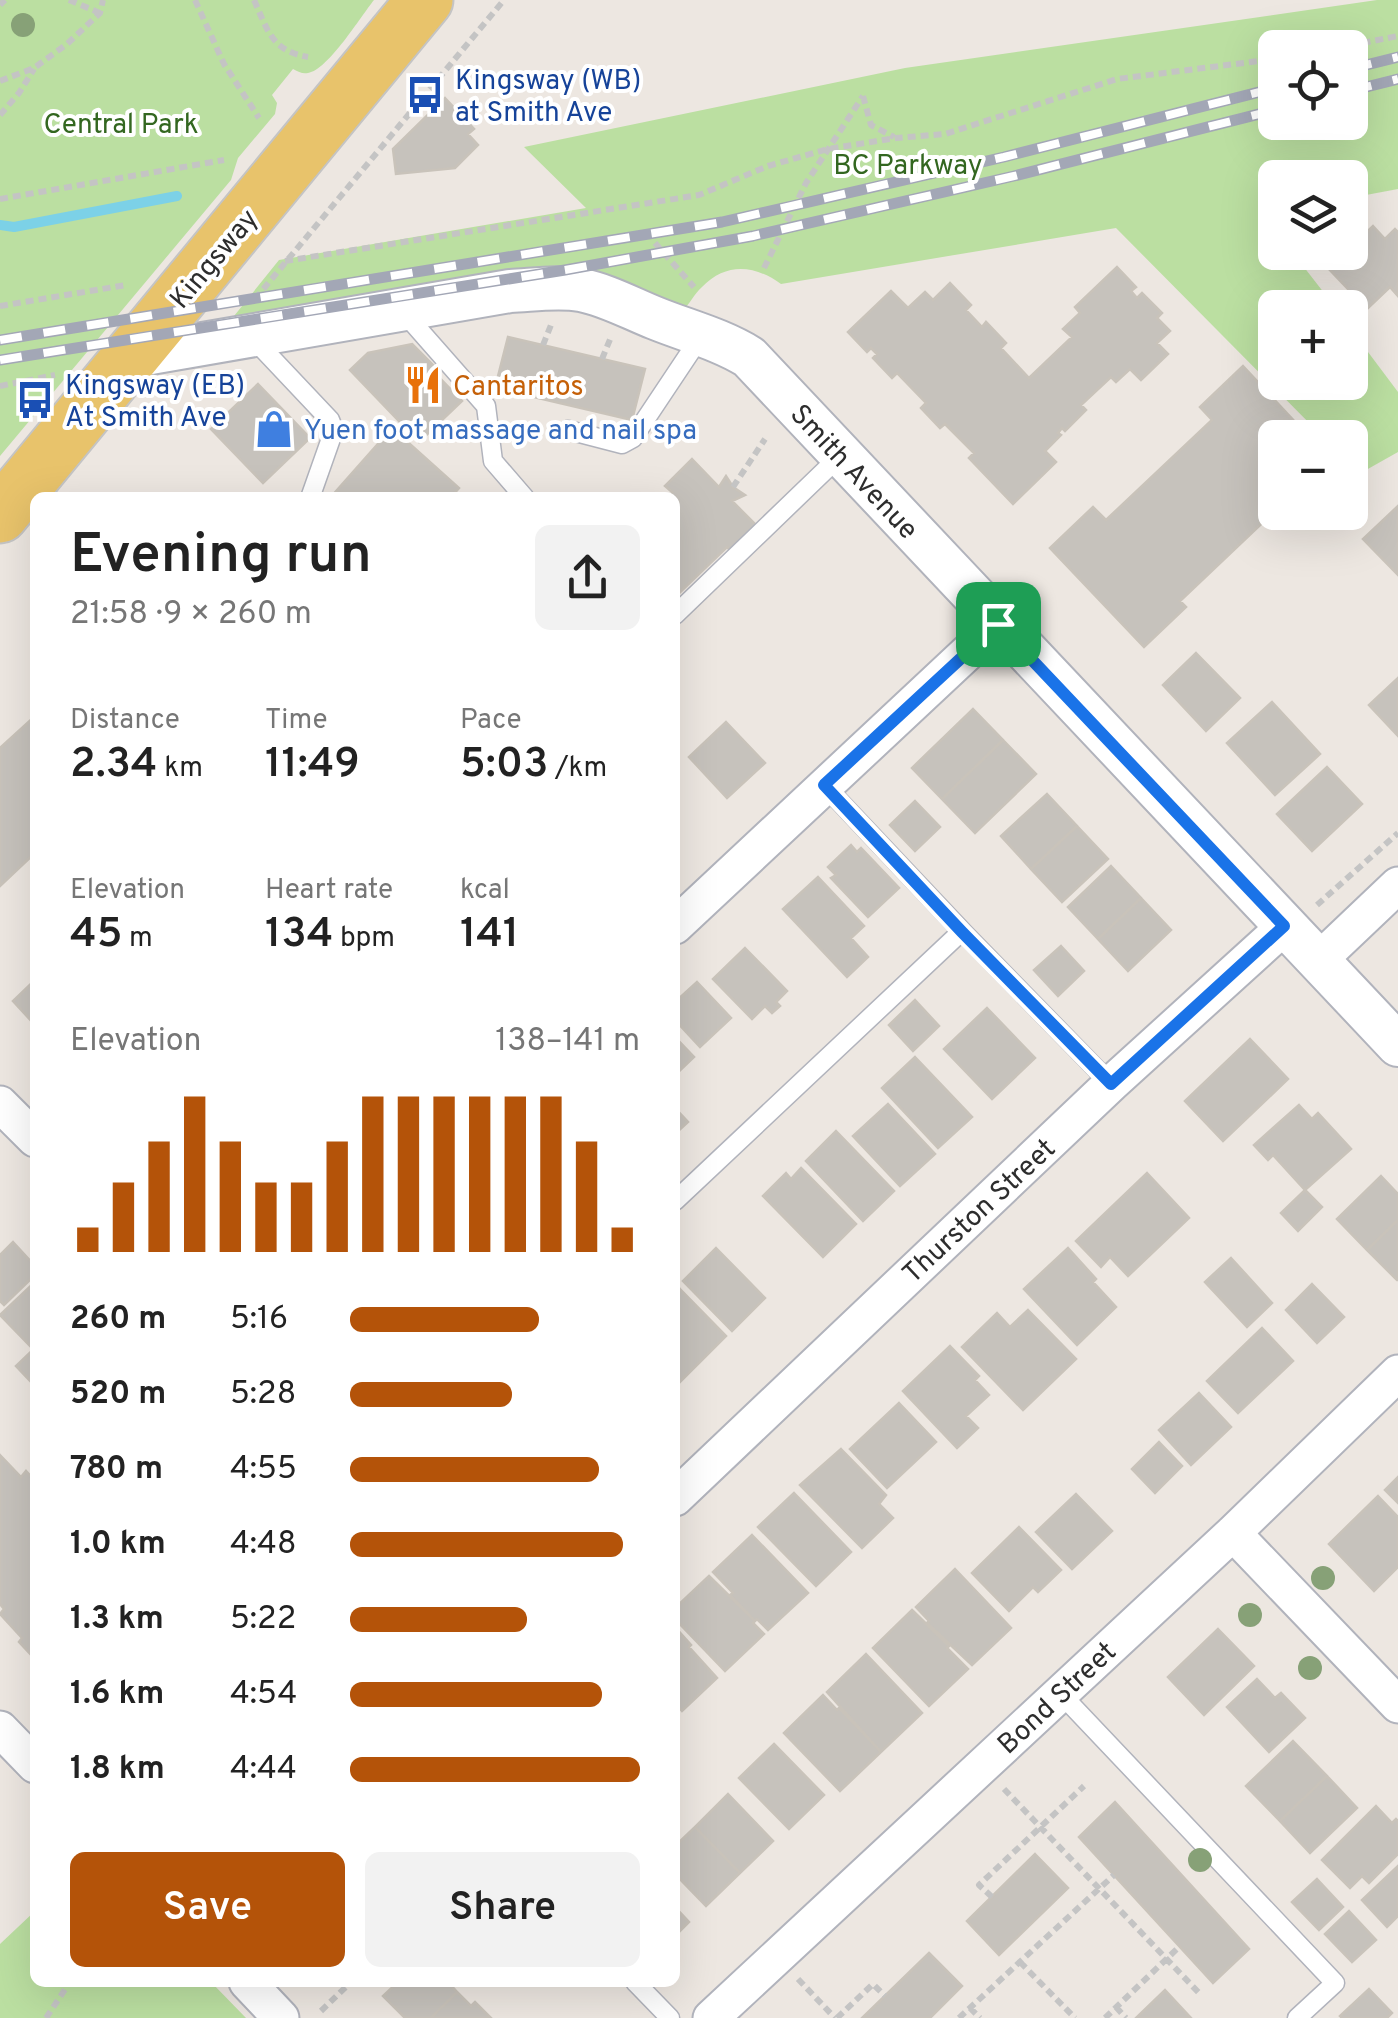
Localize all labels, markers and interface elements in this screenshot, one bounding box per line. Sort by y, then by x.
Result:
map controls [1258,30,1368,530]
button: locate [1258,30,1368,140]
place label: Kingsway (WB) at Smith Ave [455,64,641,132]
bus stop icon: Kingsway (WB) at Smith Ave [404,74,446,116]
park label: Central Park [43,108,199,144]
park label: BC Parkway [833,149,983,185]
button: layers [1258,160,1368,270]
street label: Kingsway [163,203,268,317]
button: + [1258,290,1368,400]
restaurant icon: Cantaritos [402,364,444,406]
place label: Kingsway (EB) At Smith Ave [65,369,245,437]
place label: Cantaritos [453,370,584,406]
bus stop icon: Kingsway (EB) At Smith Ave [14,379,56,421]
street label: Smith Avenue [781,398,925,548]
shop icon: Yuen foot massage and nail spa [253,408,295,450]
place label: Yuen foot massage and nail spa [304,414,697,450]
button: − [1258,420,1368,530]
text: Evening run [70,522,372,592]
button: share [535,525,640,630]
pin [956,582,1041,667]
text: 21:58 · 9 × 260 m [70,595,312,635]
icon: arrive [971,597,1026,652]
text: Distance [70,703,180,739]
text: Time [265,703,328,739]
text: Pace [460,703,522,739]
text: 2.34 [70,739,158,792]
text: 11:49 [265,739,360,792]
text: 5:03 [460,739,548,792]
text: km [158,751,203,787]
text: /km [548,751,607,787]
text: Elevation [70,873,185,909]
text: Heart rate [265,873,393,909]
text: kcal [460,873,510,909]
text: 45 [70,909,122,962]
text: 134 [265,909,333,962]
text: 141 [460,909,519,962]
text: m [122,921,153,957]
text: bpm [333,921,395,957]
text: Elevation [70,1022,202,1062]
text: 138–141 m [495,1022,640,1062]
street label: Thurston Street [896,1132,1064,1292]
text: 260 m [70,1300,166,1340]
text: 5:16 [230,1300,288,1340]
text: 520 m [70,1375,166,1415]
text: 5:28 [230,1375,296,1415]
text: 780 m [70,1450,163,1490]
text: 4:55 [230,1450,297,1490]
text: 1.0 km [70,1525,166,1565]
text: 4:48 [230,1525,297,1565]
text: 1.3 km [70,1600,164,1640]
text: 5:22 [230,1600,296,1640]
street label: Bond Street [991,1635,1125,1763]
text: 1.6 km [70,1675,164,1715]
text: 4:54 [230,1675,297,1715]
text: 1.8 km [70,1750,165,1790]
text: 4:44 [230,1750,297,1790]
button: Save [70,1852,345,1967]
button: Share [365,1852,640,1967]

